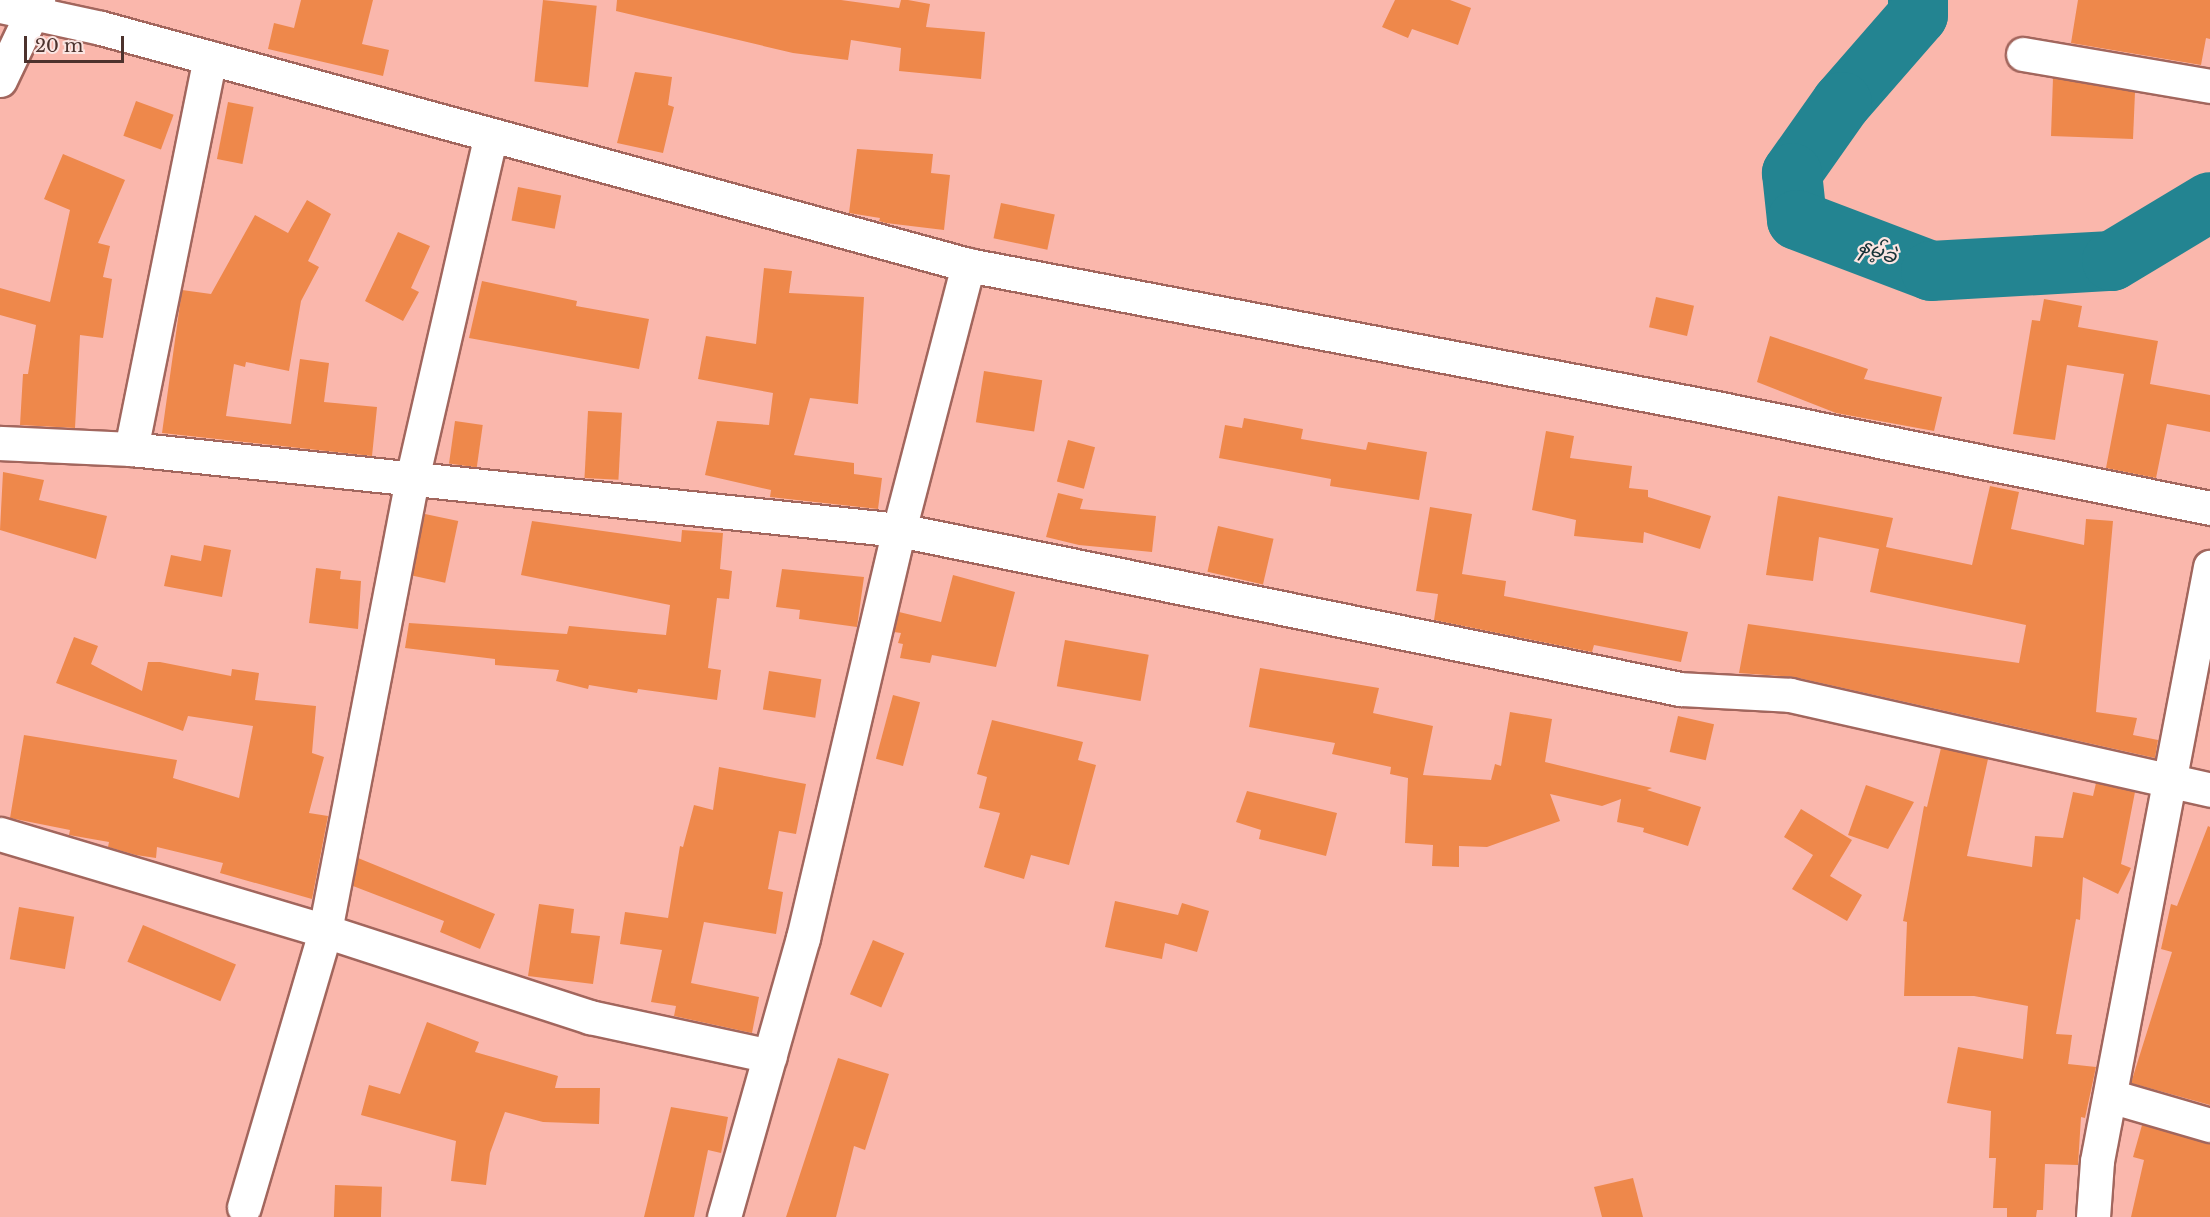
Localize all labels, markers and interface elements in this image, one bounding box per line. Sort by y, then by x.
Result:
scale bar [27,24,128,62]
text: 20 m [35,35,83,57]
water label: နမ့်ခဲ [1856,233,1900,269]

